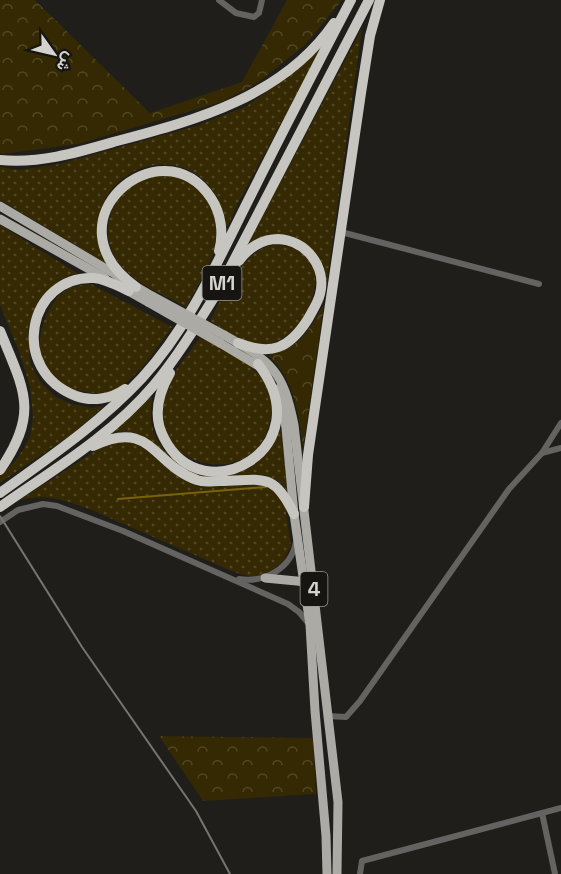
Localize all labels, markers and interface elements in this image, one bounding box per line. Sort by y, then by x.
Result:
north arrow [24,24,84,84]
text: ش [52,48,80,76]
road number: M1 [202,266,242,300]
road number: 4 [300,572,328,606]

